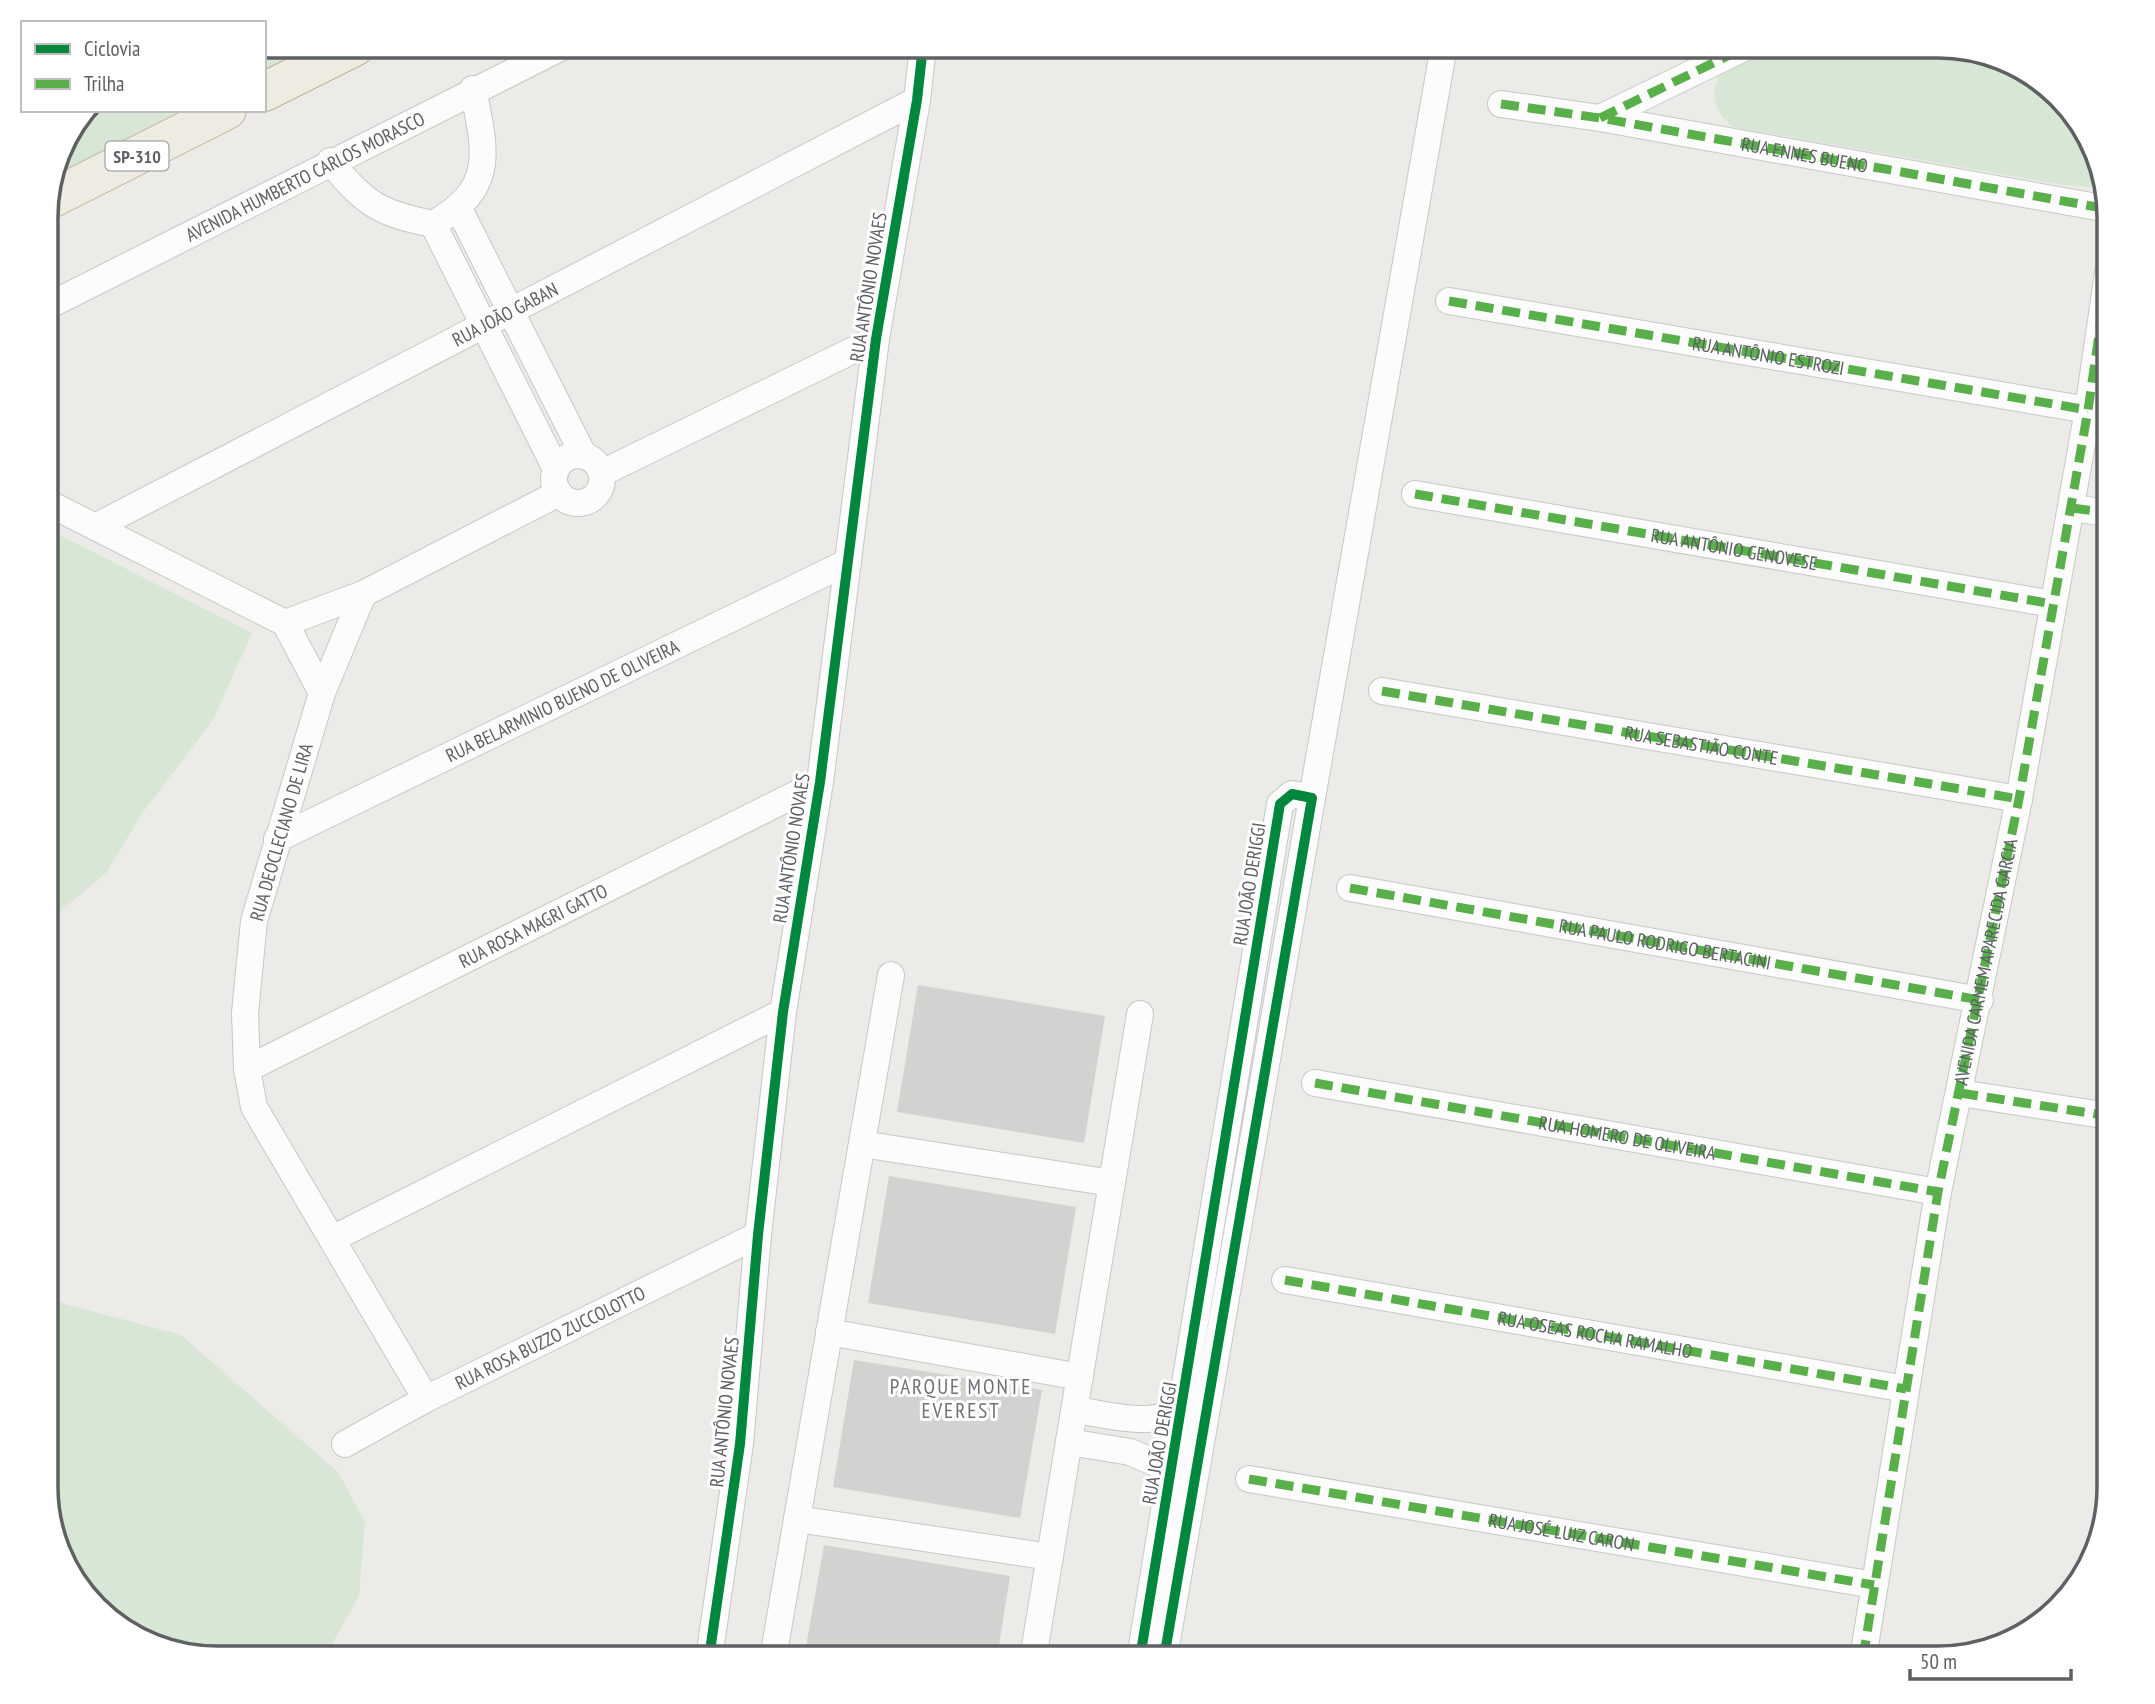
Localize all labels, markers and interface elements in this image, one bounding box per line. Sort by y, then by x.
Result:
legend [21,21,266,112]
text: Ciclovia [84,35,141,62]
text: Trilha [84,70,124,97]
street label: AVENIDA HUMBERTO CARLOS MORASCO [181,106,429,247]
street label: RUA ENNES BUENO [1740,132,1870,178]
road number: SP-310 [106,141,168,170]
street label: RUA ANTÔNIO NOVAES [844,211,892,363]
street label: RUA JOÃO GABAN [448,277,562,351]
street label: RUA ANTÔNIO ESTROZI [1691,331,1846,380]
street label: RUA ANTÔNIO GENOVESE [1649,523,1819,575]
street label: RUA BELARMINIO BUENO DE OLIVEIRA [442,634,683,767]
street label: RUA SEBASTIÃO CONTE [1623,720,1780,770]
street label: RUA DEOCLECIANO DE LIRA [244,740,318,924]
street label: RUA ANTÔNIO NOVAES [767,772,815,924]
street label: RUA JOÃO DERIGGI [1227,821,1271,947]
street label: AVENIDA CARMEM APARECIDA GARCIA [1948,836,2023,1087]
street label: RUA ROSA MAGRI GATTO [455,878,611,973]
street label: RUA PAULO RODRIGO BERTACINI [1557,913,1773,975]
street label: RUA HOMERO DE OLIVEIRA [1537,1110,1718,1165]
street label: RUA ROSA BUZZO ZUCCOLOTTO [451,1281,649,1395]
street label: RUA OSEAS ROCHA RAMALHO [1496,1306,1694,1363]
street label: RUA ANTÔNIO NOVAES [704,1336,744,1488]
district label: PARQUE MONTE EVEREST [890,1373,1032,1424]
street label: RUA JOÃO DERIGGI [1136,1380,1182,1506]
street label: RUA JOSÉ LUIZ CARON [1487,1508,1636,1556]
scale bar [1910,1638,2071,1682]
text: 50 m [1920,1648,1957,1675]

